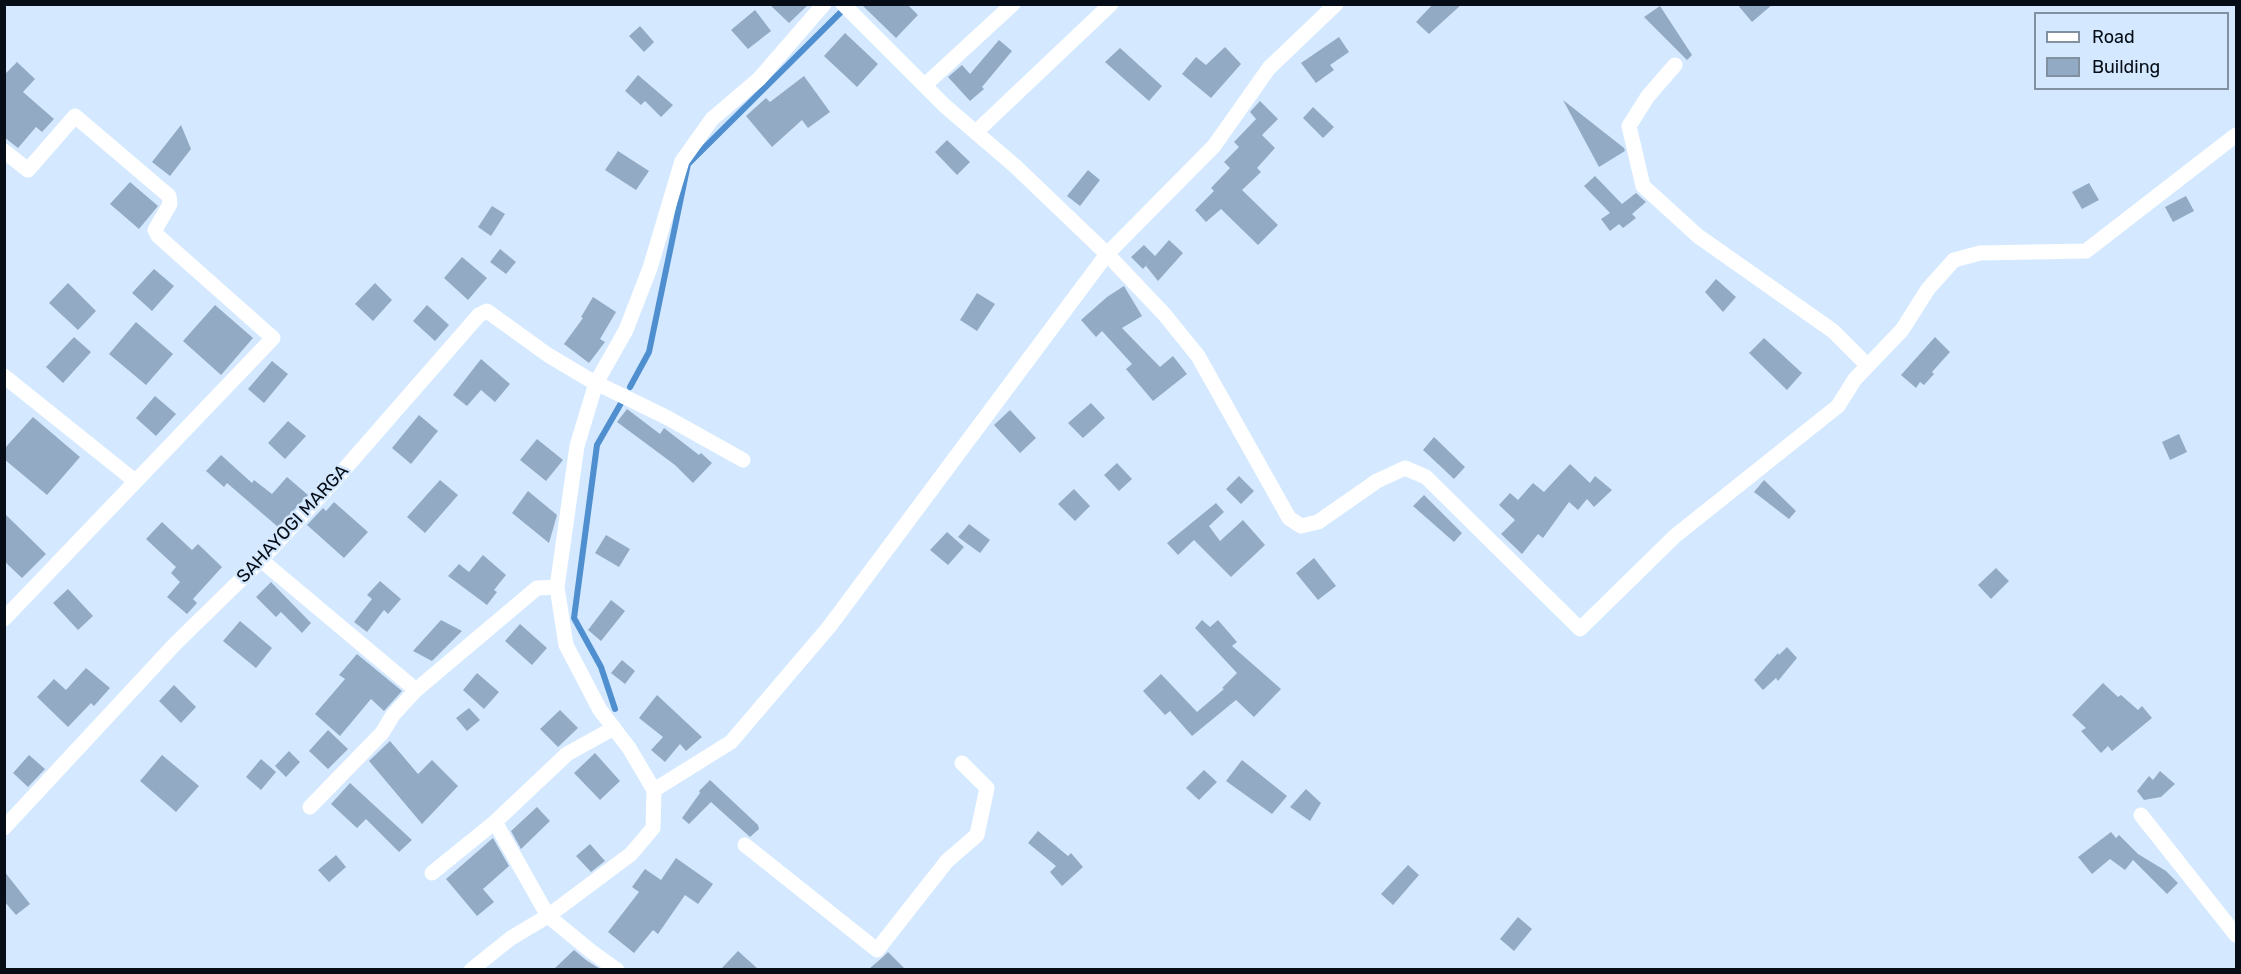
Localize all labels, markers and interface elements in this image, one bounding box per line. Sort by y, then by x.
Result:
legend [2034,12,2229,90]
text: Road [2092,26,2135,48]
text: Building [2092,56,2160,78]
street label: SAHAYOGI MARGA [233,460,353,588]

